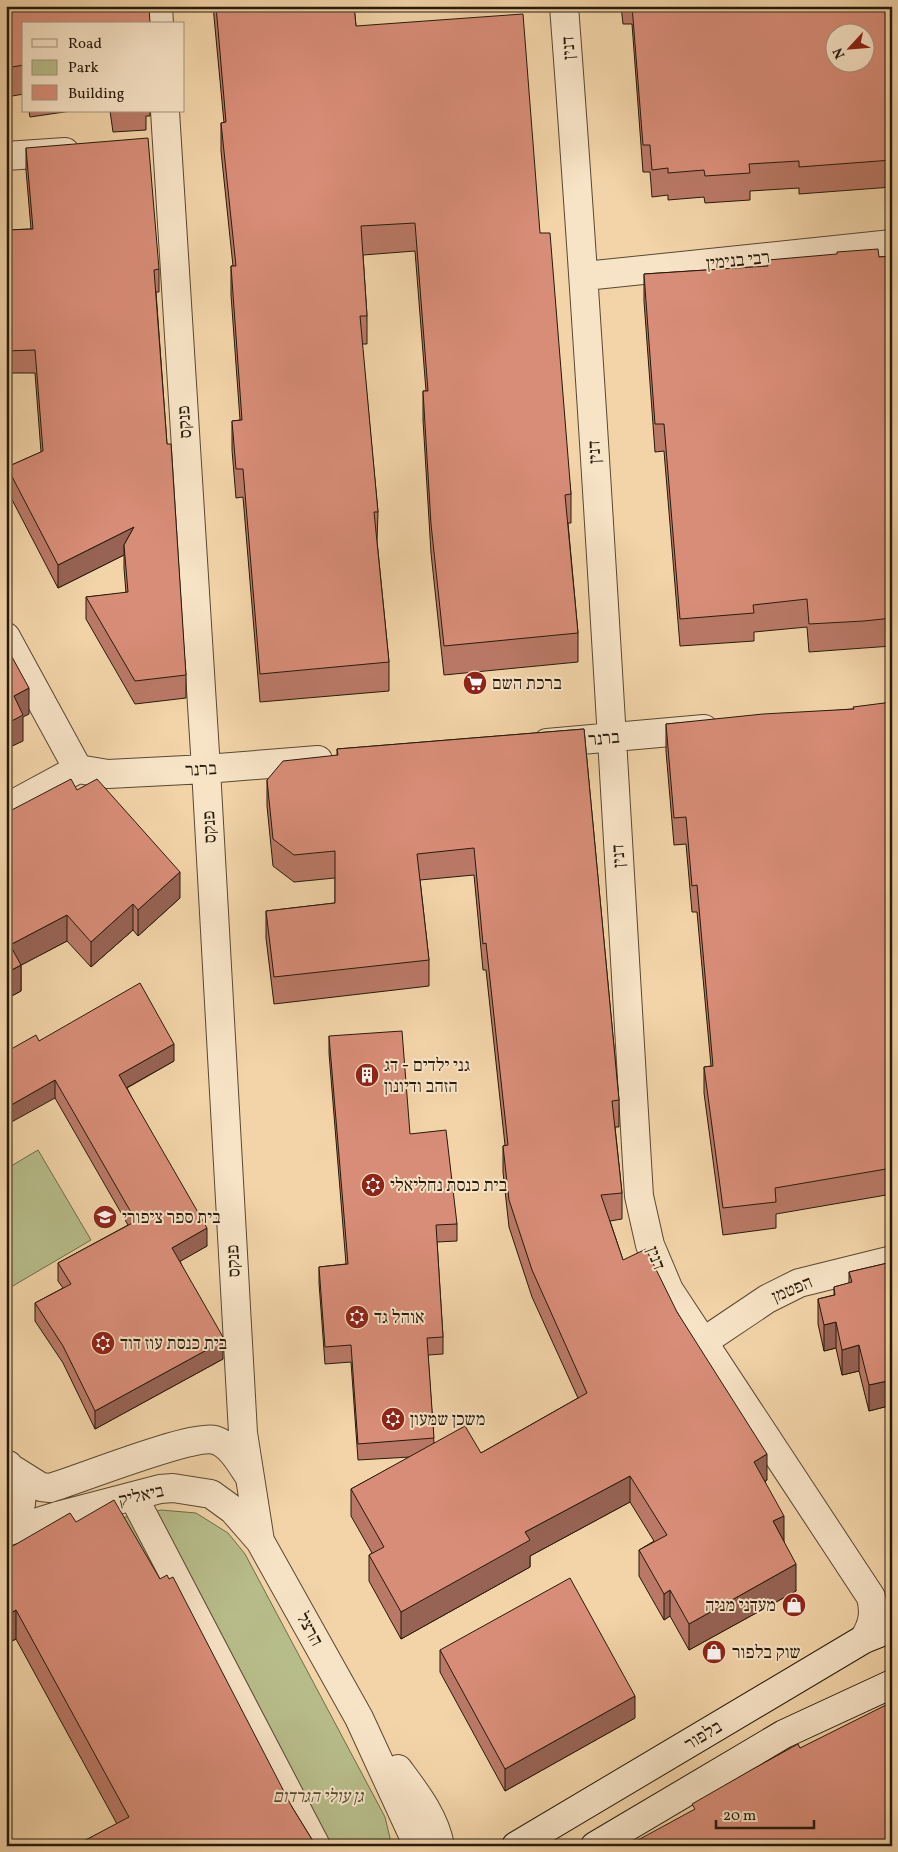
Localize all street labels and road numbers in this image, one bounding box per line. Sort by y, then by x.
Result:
street label: דנין [556,35,583,60]
street label: רבי בנימין [705,246,771,277]
street label: פנקס [172,405,199,439]
street label: דנין [582,440,609,464]
street label: ברנר [587,726,621,753]
street label: ברנר [185,757,218,784]
street label: פנקס [197,810,224,844]
street label: דנין [606,843,633,868]
street label: דנין [639,1243,670,1274]
street label: פנקס [221,1244,248,1278]
street label: הפטמן [768,1271,817,1310]
street label: ביאליק [116,1479,167,1514]
street label: הרצל [289,1608,328,1651]
street label: בלפור [680,1715,728,1757]

